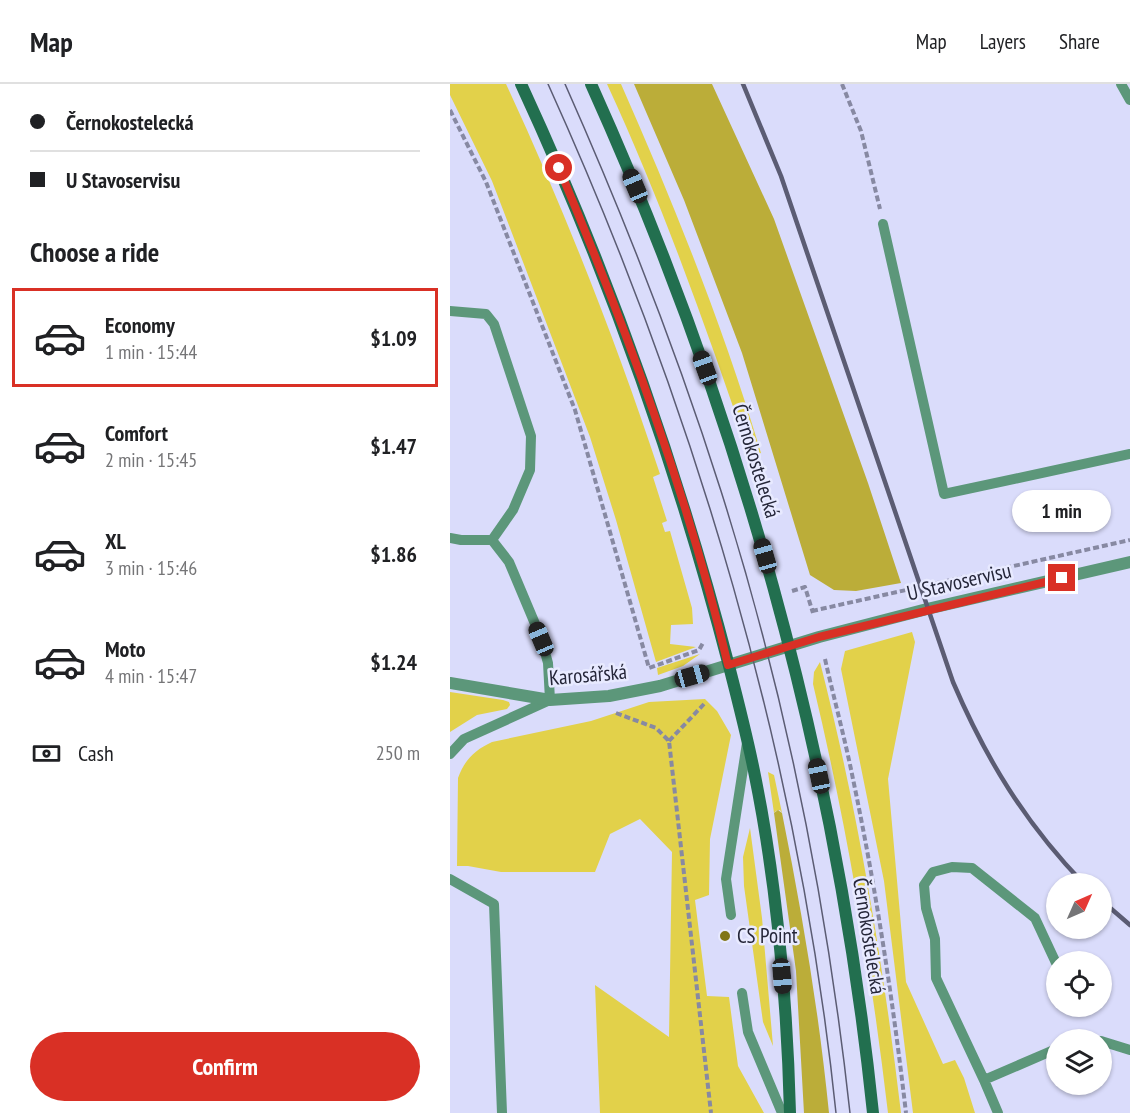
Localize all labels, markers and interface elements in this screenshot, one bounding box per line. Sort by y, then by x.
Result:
text: Map [30,23,73,60]
text: Map [916,28,947,55]
text: Layers [980,28,1026,55]
text: Share [1059,28,1100,55]
text: Černokostelecká [66,108,194,136]
route start [545,154,572,181]
text: U Stavoservisu [66,166,180,194]
car [620,166,650,206]
text: Choose a ride [30,235,159,269]
icon: car [33,311,87,365]
text: Economy [105,311,175,339]
text: $1.09 [370,324,417,352]
text: 1 min · 15:44 [105,339,197,365]
car [690,348,720,388]
street label: Černokostelecká [726,401,787,521]
icon: car [33,419,87,473]
text: Comfort [105,419,168,447]
text: $1.47 [370,432,417,460]
text: 2 min · 15:45 [105,447,197,473]
callout: 1 min [1012,491,1112,533]
text: 1 min [1041,498,1082,524]
icon: car [33,527,87,581]
text: XL [105,527,126,555]
car [751,536,779,576]
text: $1.86 [370,540,417,568]
text: 3 min · 15:46 [105,555,197,581]
street label: U Stavoservisu [904,556,1014,607]
route end [1048,564,1075,591]
car [526,619,556,659]
icon: car [33,635,87,689]
text: Moto [105,635,146,663]
text: $1.24 [370,648,417,676]
street label: Karosářská [548,658,628,691]
car [672,662,712,690]
text: 4 min · 15:47 [105,663,197,689]
icon: cash [30,737,63,770]
text: Cash [78,739,114,767]
text: 250 m [376,740,420,766]
car [806,757,832,795]
north arrow [1046,873,1112,939]
map controls [1046,873,1112,1095]
street label: Černokostelecká [847,876,892,996]
place label: CS Point [737,922,798,949]
marker: CS Point [718,929,732,943]
button: locate [1046,951,1112,1017]
car [771,957,793,995]
button: layers [1046,1029,1112,1095]
button: Confirm [30,1032,420,1101]

